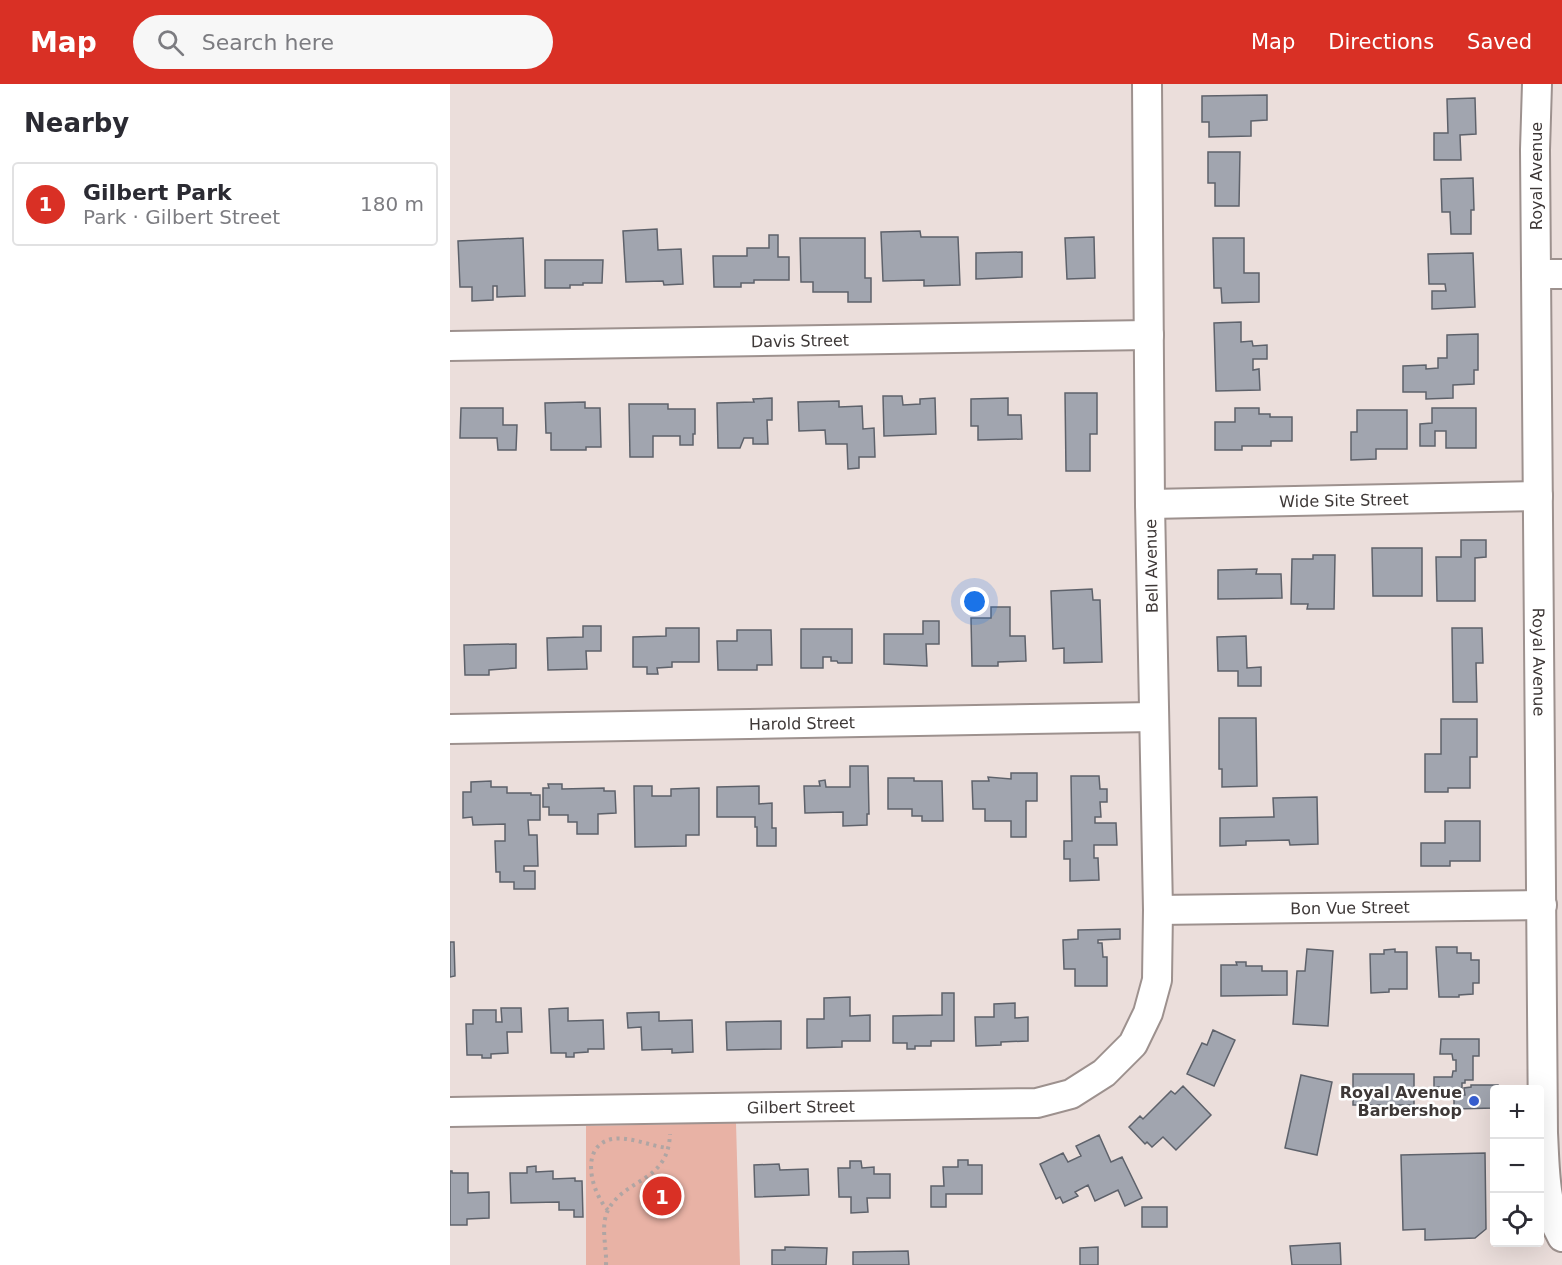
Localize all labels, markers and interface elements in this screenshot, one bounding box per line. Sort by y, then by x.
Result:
search box [133,15,553,69]
text: Map [30,26,97,59]
icon: search [154,26,187,59]
text: Search here [202,30,334,55]
text: Map [1251,30,1295,54]
text: Directions [1328,30,1434,54]
text: Saved [1467,30,1532,54]
text: Nearby [24,108,129,138]
street label: Royal Avenue [1527,122,1546,230]
text: Gilbert Park [83,180,232,205]
text: 1 [39,192,52,216]
text: 180 m [360,192,424,216]
text: Park · Gilbert Street [83,205,280,229]
street label: Davis Street [751,331,849,351]
street label: Wide Site Street [1279,490,1409,511]
street label: Bell Avenue [1141,519,1162,613]
your location [960,587,989,616]
street label: Royal Avenue [1529,608,1549,716]
street label: Harold Street [749,713,855,734]
street label: Bon Vue Street [1290,898,1410,918]
place label: Royal Avenue Barbershop [1340,1083,1462,1120]
map controls [1490,1085,1544,1247]
button: + [1490,1085,1544,1139]
marker: Royal Avenue Barbershop [1467,1094,1481,1108]
street label: Gilbert Street [747,1097,855,1117]
button: − [1490,1139,1544,1193]
pin: 1 [642,1174,682,1218]
button: locate [1490,1193,1544,1247]

